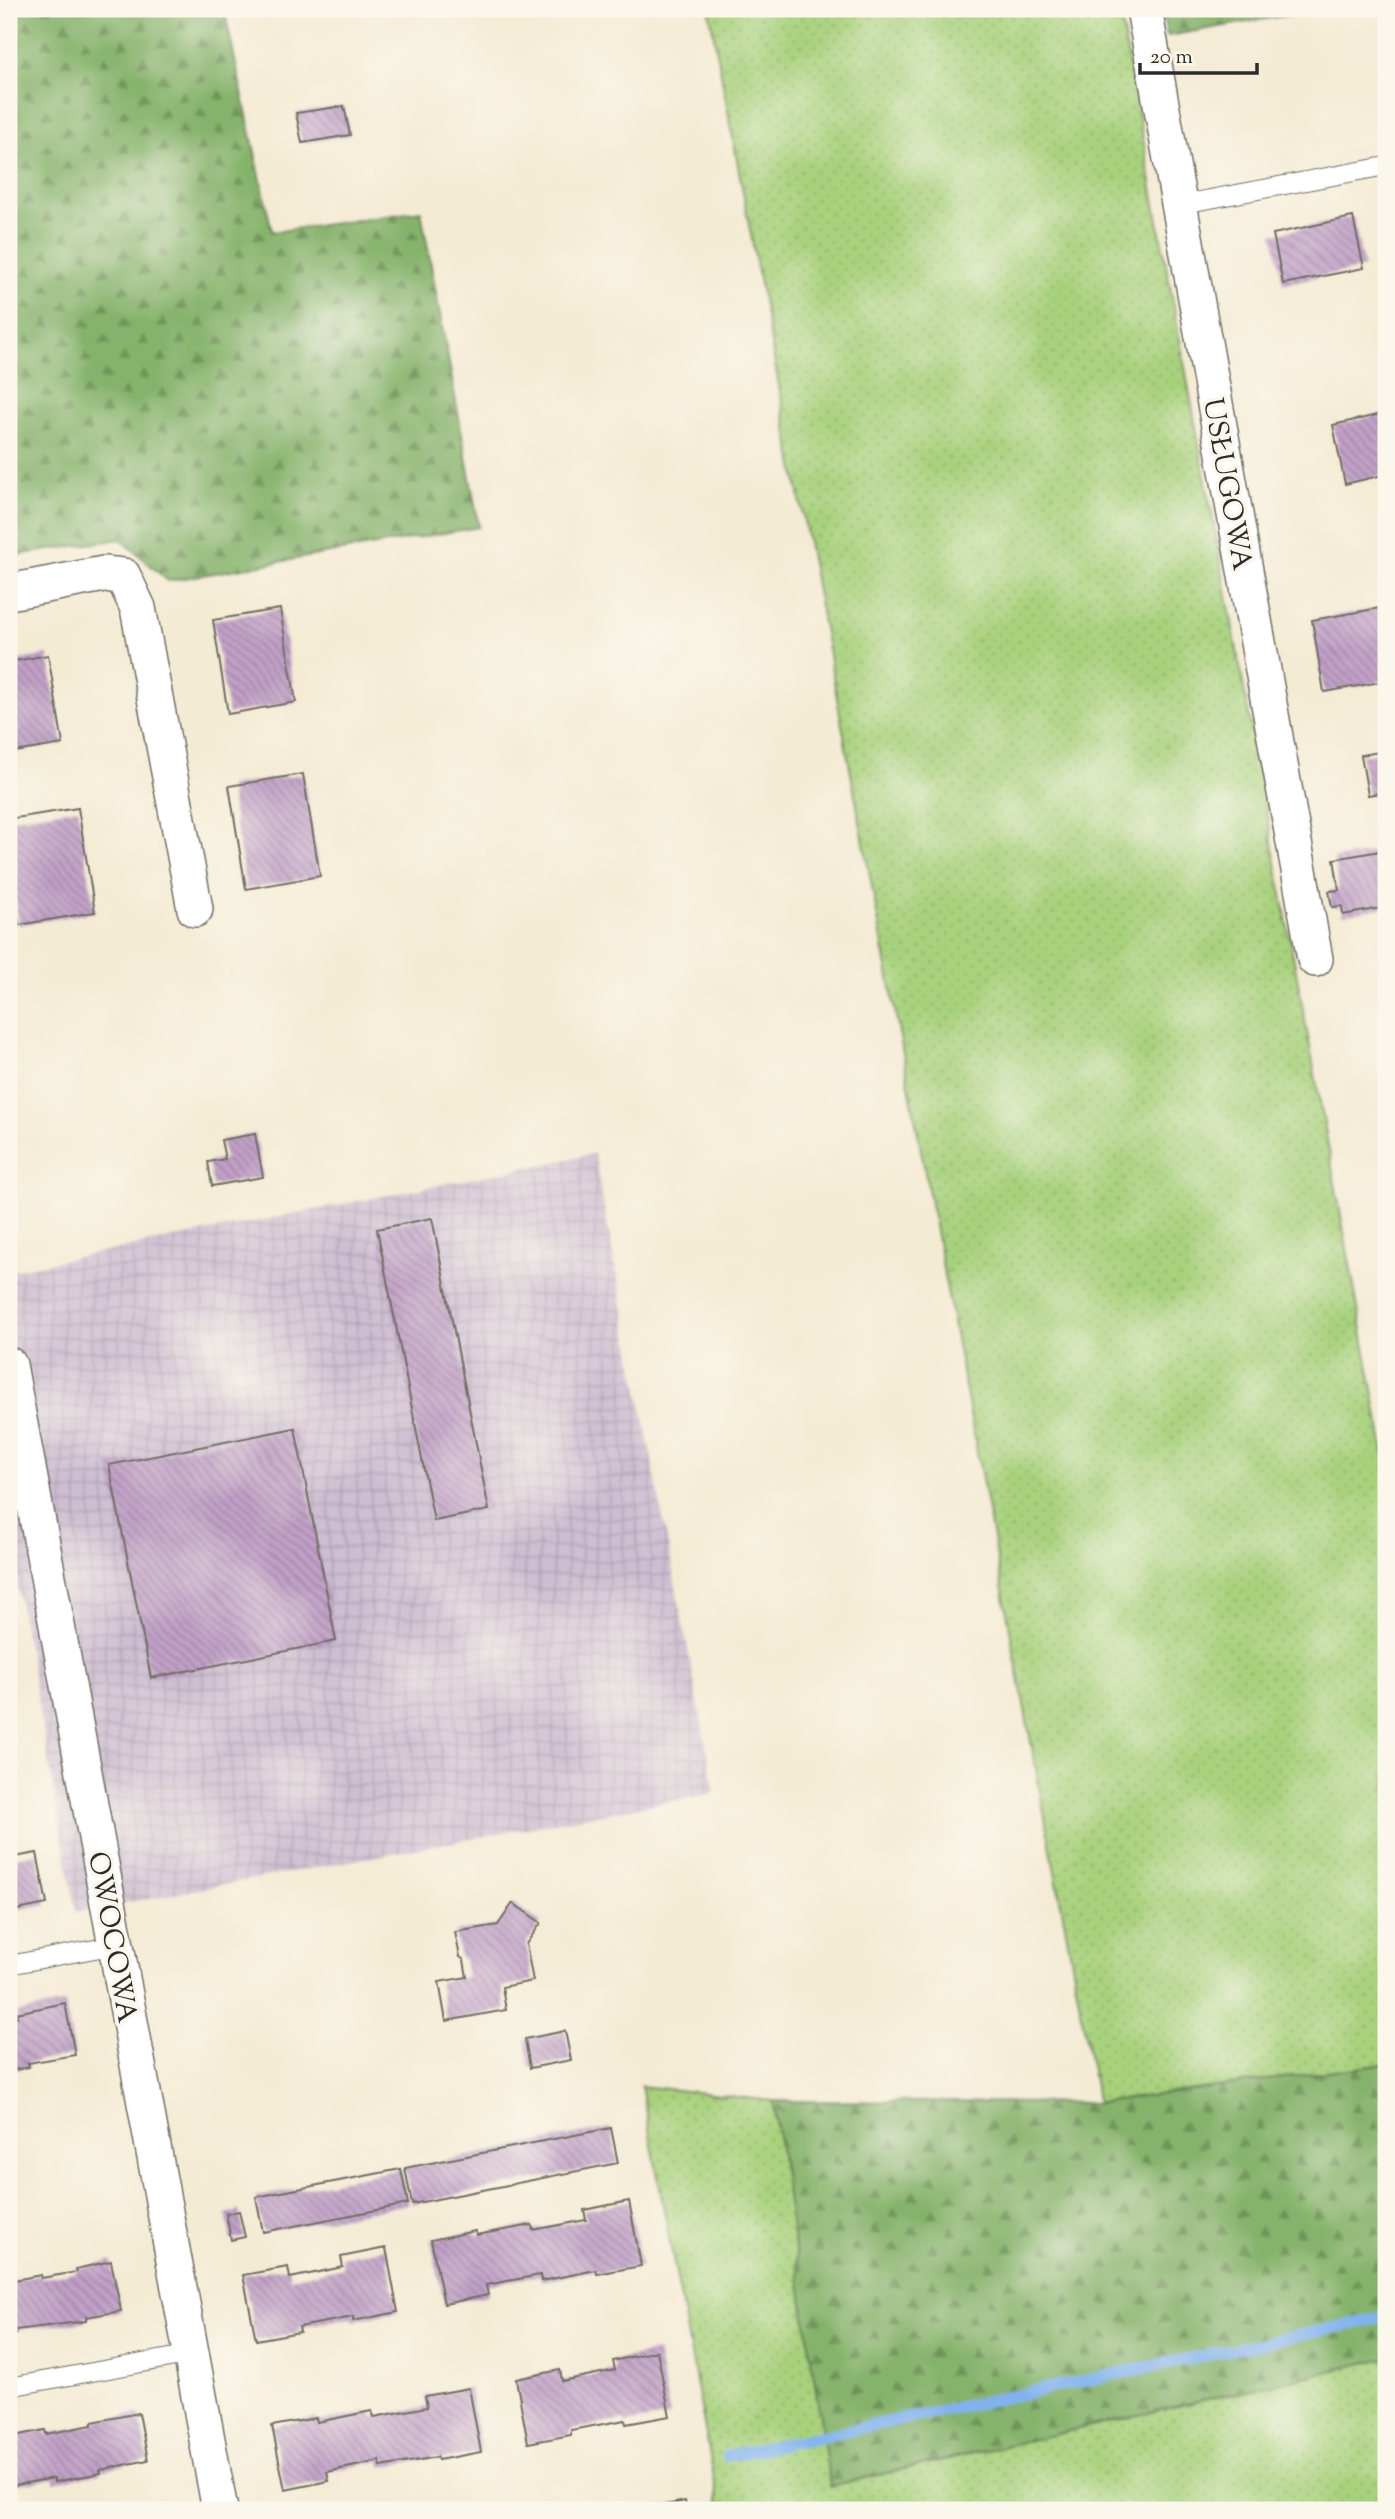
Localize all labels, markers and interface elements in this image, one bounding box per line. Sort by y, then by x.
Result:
scale bar [1140,32,1257,76]
text: 20 m [1150,43,1193,73]
street label: USŁUGOWA [1191,395,1261,574]
street label: OWOCOWA [76,1849,146,2027]

